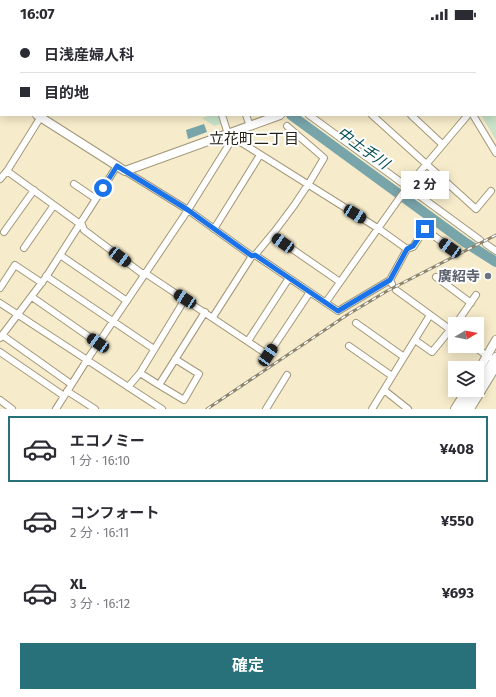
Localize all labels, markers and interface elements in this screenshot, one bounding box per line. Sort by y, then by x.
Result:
text: 16:07 [20,5,55,23]
text: 日浅産婦人科 [44,46,134,64]
text: 目的地 [44,84,89,102]
water label: 中土手川 [333,123,394,174]
district label: 立花町二丁目 [209,130,299,148]
callout: 2 分 [401,171,449,199]
text: 2 分 [414,177,436,192]
route start [94,179,112,197]
car [342,203,368,225]
route end [416,220,434,238]
car [270,231,296,255]
car [437,236,463,260]
car [107,245,133,269]
place label: 廣紹寺 [438,268,480,285]
marker: 廣紹寺 [483,271,493,281]
car [172,287,198,311]
north arrow [448,317,484,353]
map controls [448,317,484,397]
car [85,331,111,355]
car [256,342,280,368]
button: layers [448,361,484,397]
icon: car [22,431,58,467]
text: エコノミー [70,432,145,450]
text: ¥408 [440,440,474,458]
text: 1 分 · 16:10 [70,453,130,468]
icon: car [22,503,58,539]
text: コンフォート [70,504,160,522]
text: ¥550 [441,512,474,530]
text: 2 分 · 16:11 [70,525,129,540]
icon: car [22,575,58,611]
text: XL [70,575,86,593]
text: ¥693 [442,584,474,602]
text: 3 分 · 16:12 [70,596,130,611]
button: 確定 [20,643,476,689]

